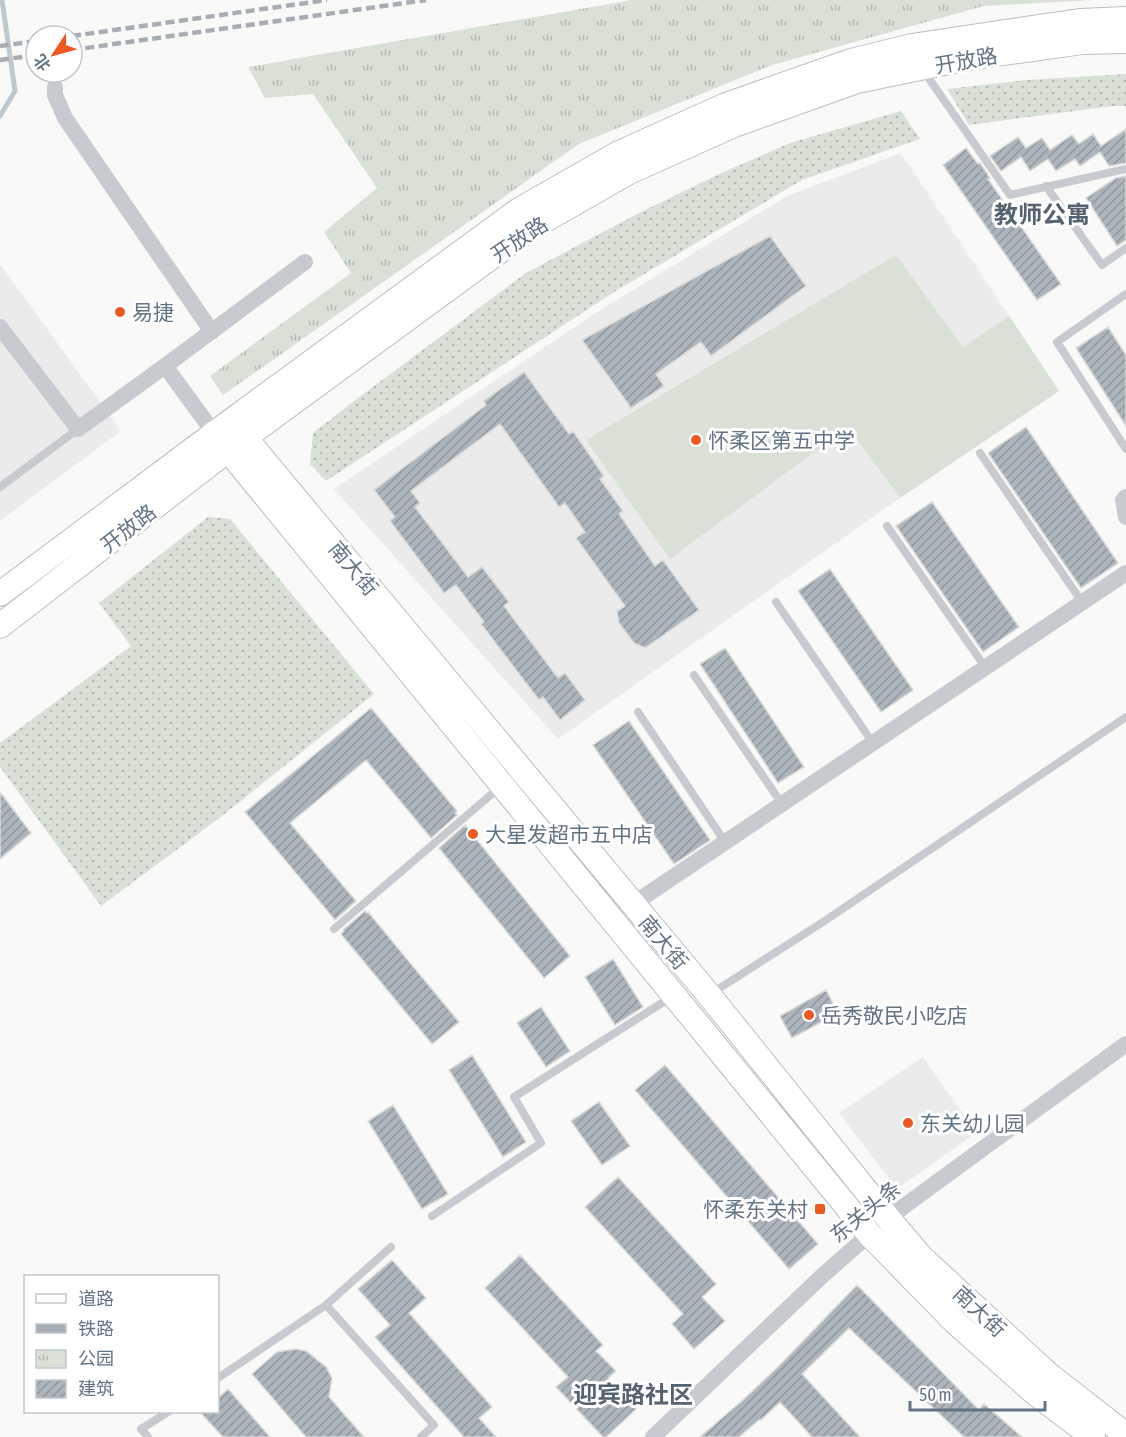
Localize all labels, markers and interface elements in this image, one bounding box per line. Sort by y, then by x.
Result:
north arrow [24,24,84,84]
street label: 开放路 [933,43,999,77]
text: 北 [30,51,54,75]
district label: 教师公寓 [994,201,1090,228]
street label: 开放路 [486,211,552,267]
place label: 易捷 [132,300,174,324]
marker: 易捷 [113,305,127,319]
place label: 怀柔区第五中学 [708,428,855,452]
marker: 怀柔区第五中学 [689,433,703,447]
street label: 开放路 [96,499,160,557]
street label: 南大街 [325,536,383,600]
place label: 大星发超市五中店 [485,822,653,846]
marker: 大星发超市五中店 [466,827,480,841]
street label: 南大街 [635,910,693,974]
place label: 岳秀敬民小吃店 [821,1003,968,1027]
marker: 岳秀敬民小吃店 [802,1008,816,1022]
place label: 东关幼儿园 [920,1111,1025,1135]
marker: 东关幼儿园 [901,1116,915,1130]
street label: 东关头条 [825,1175,905,1247]
place label: 怀柔东关村 [703,1197,808,1221]
marker: 怀柔东关村 [813,1202,827,1216]
legend [24,1275,219,1413]
street label: 南大街 [949,1281,1011,1341]
text: 道路 [78,1288,114,1309]
text: 铁路 [78,1318,114,1339]
text: 公园 [78,1348,114,1369]
scale bar [910,1374,1045,1412]
text: 建筑 [78,1378,114,1399]
district label: 迎宾路社区 [573,1381,693,1408]
text: 50 m [919,1384,951,1405]

